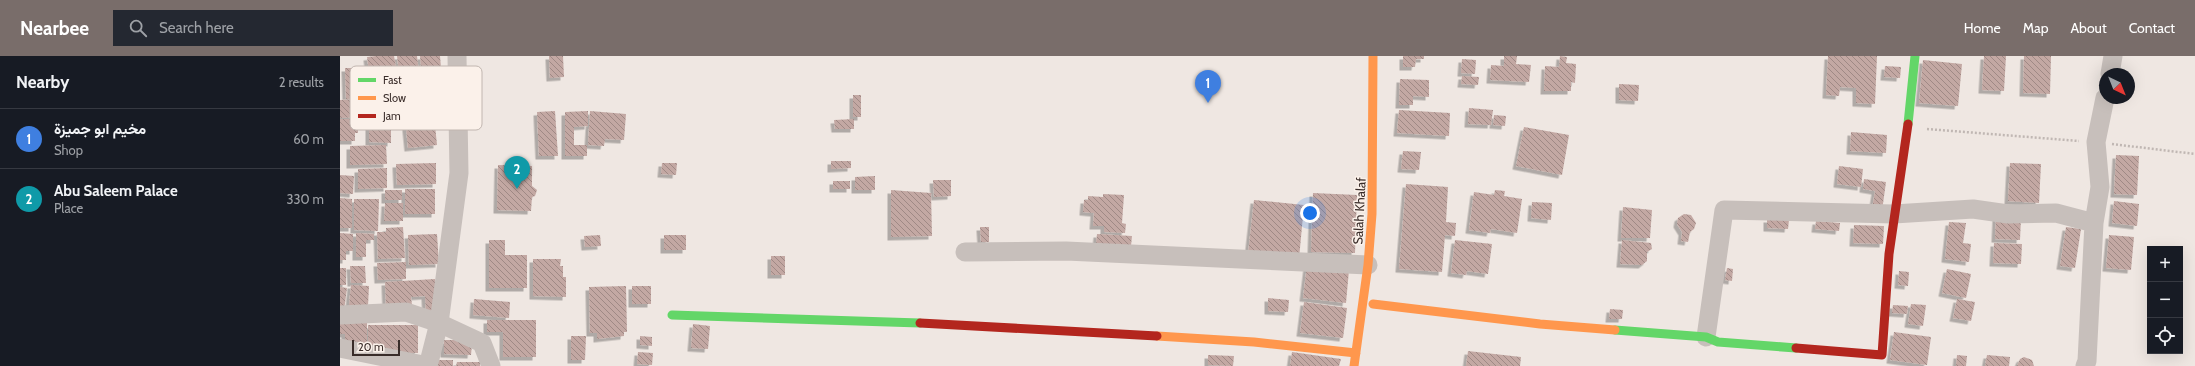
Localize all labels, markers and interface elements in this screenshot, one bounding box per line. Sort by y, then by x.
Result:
search box [113,10,393,46]
text: Nearbee [20,17,89,40]
icon: search [127,17,149,39]
text: Search here [159,19,234,37]
text: Home [1964,19,2001,37]
text: Map [2023,19,2048,37]
text: About [2070,19,2107,37]
text: Contact [2129,19,2175,37]
legend [350,66,482,130]
north arrow [2099,68,2135,104]
pin: 1 [1195,70,1221,103]
text: Nearby [16,72,69,92]
text: Fast [383,73,402,87]
text: 2 results [279,74,324,90]
text: Slow [383,91,406,105]
text: Jam [382,109,401,123]
text: مخيم ابو جميزة [54,120,146,138]
text: 1 [27,131,31,147]
text: 60 m [293,131,324,147]
text: Shop [54,142,83,158]
pin: 2 [504,156,530,189]
street label: Salah Khalaf [1349,176,1369,245]
text: Abu Saleem Palace [54,182,178,200]
text: 2 [26,191,32,207]
text: 330 m [287,191,324,207]
text: Place [54,200,83,216]
your location [1300,203,1320,223]
map controls [2147,246,2183,354]
button: + [2147,246,2183,282]
button: − [2147,282,2183,318]
button: locate [2147,318,2183,354]
scale bar [352,338,400,357]
text: 20 m [358,340,384,354]

